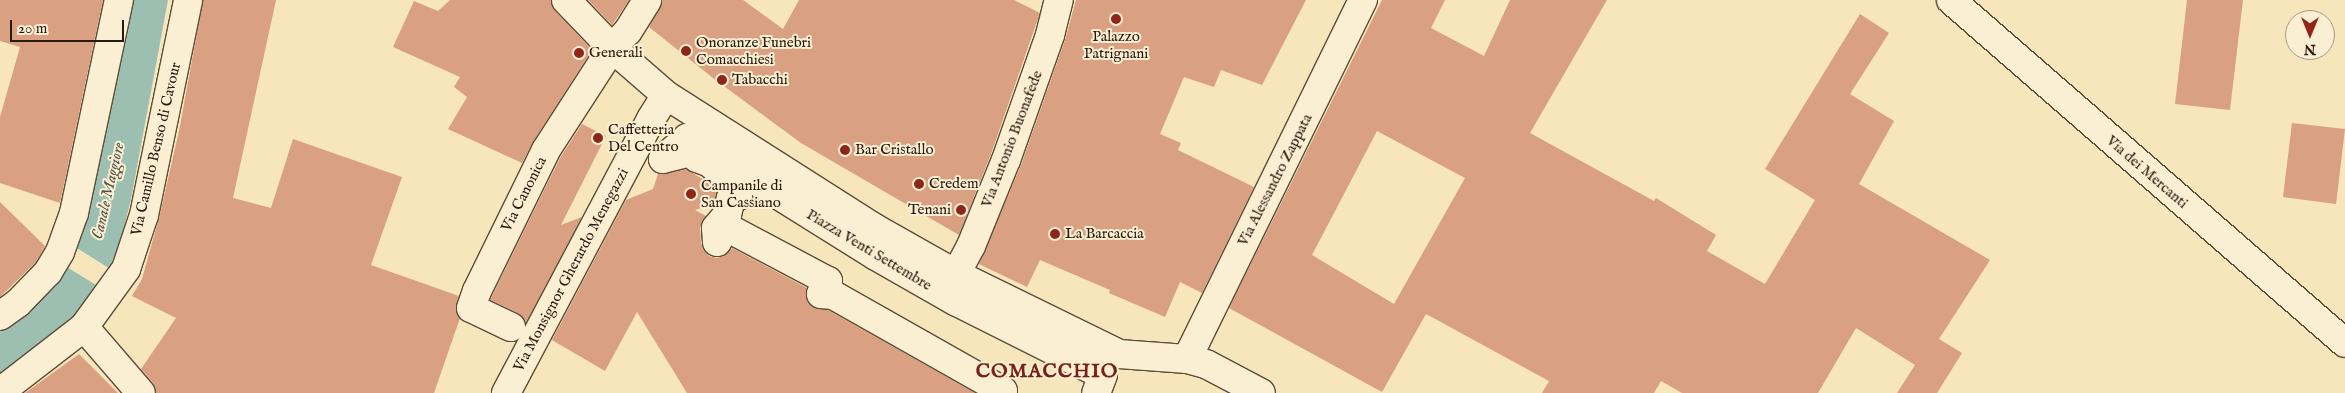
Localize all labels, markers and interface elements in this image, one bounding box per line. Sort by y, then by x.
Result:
scale bar [12,10,126,42]
north arrow [2285,10,2335,60]
marker: Palazzo Patrignani [1110,13,1122,25]
text: 20 m [18,19,47,38]
place label: Palazzo Patrignani [1084,27,1148,62]
place label: Onoranze Funebri Comacchiesi [696,33,811,68]
text: N [2304,40,2316,58]
place label: Generali [589,44,643,62]
marker: Onoranze Funebri Comacchiesi [680,45,692,57]
marker: Generali [573,47,585,59]
street label: Via Camillo Benso di Cavour [127,61,185,237]
street label: Via Antonio Buonafede [978,68,1046,210]
place label: Tabacchi [732,71,788,89]
marker: Tabacchi [716,74,728,86]
street label: Via Alessandro Zappata [1234,111,1316,249]
place label: Caffetteria Del Centro [608,120,679,155]
marker: Caffetteria Del Centro [592,132,604,144]
street label: Via dei Mercanti [2103,132,2191,212]
water label: Canale Maggiore [89,141,129,241]
place label: Bar Cristallo [855,141,933,159]
marker: Bar Cristallo [839,144,851,156]
street label: Via Canonica [497,154,551,234]
street label: Via Monsignor Gherardo Menegazzi [510,165,632,375]
place label: Credem [929,175,979,193]
place label: Campanile di San Cassiano [701,176,783,211]
marker: Credem [913,178,925,190]
marker: Campanile di San Cassiano [685,188,697,200]
place label: Tenani [908,201,951,219]
marker: Tenani [955,204,967,216]
street label: Piazza Venti Settembre [803,206,935,294]
place label: La Barcaccia [1065,225,1144,243]
marker: La Barcaccia [1049,228,1061,240]
district label: COMACCHIO [975,359,1119,383]

